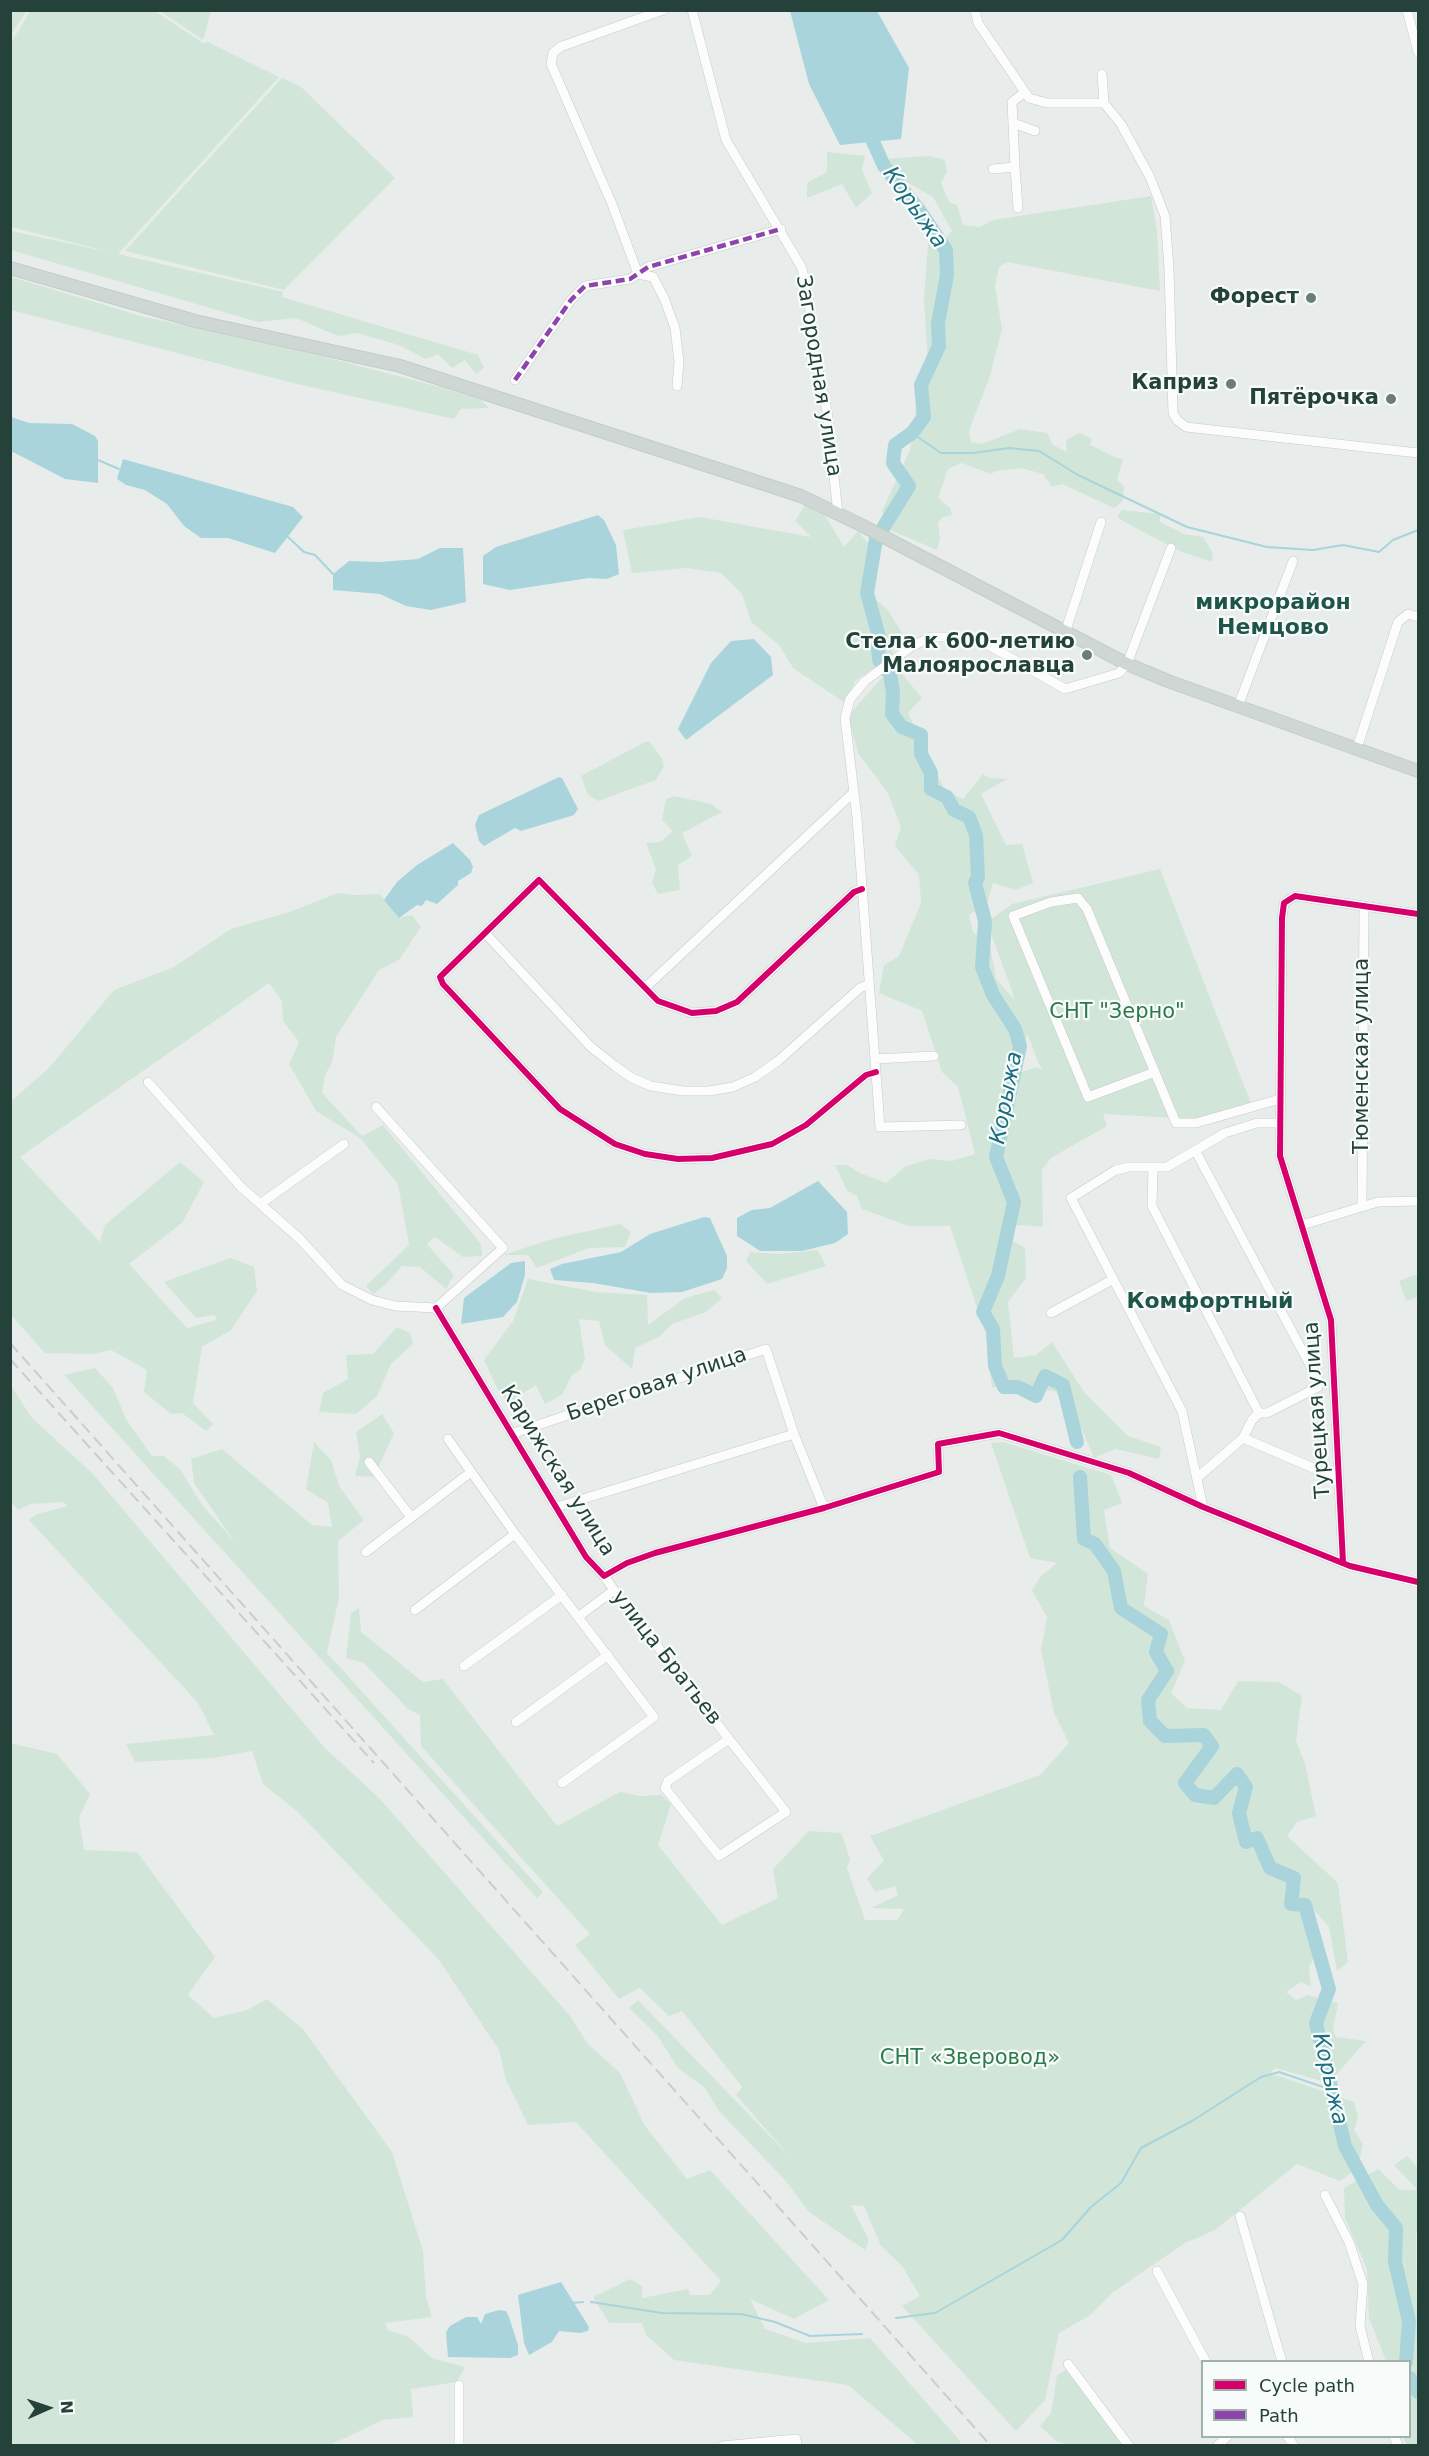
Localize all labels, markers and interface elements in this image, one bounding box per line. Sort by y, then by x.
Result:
water label: Корыжа [876,162,952,254]
street label: Загородная улица [790,274,846,478]
place label: Форест [1210,285,1299,311]
marker: Форест [1304,291,1318,305]
place label: Каприз [1131,371,1219,397]
marker: Каприз [1224,377,1238,391]
place label: Пятёрочка [1249,386,1379,412]
marker: Пятёрочка [1384,392,1398,406]
district label: микрорайон Немцово [1195,590,1351,642]
place label: Стела к 600-летию Малоярославца [845,630,1075,680]
marker: Стела к 600-летию Малоярославца [1080,648,1094,662]
street label: Тюменская улица [1350,958,1376,1154]
park label: СНТ "Зерно" [1049,1000,1185,1026]
water label: Корыжа [985,1049,1029,1147]
district label: Комфортный [1126,1289,1294,1315]
street label: Турецкая улица [1299,1321,1337,1499]
street label: Береговая улица [564,1342,750,1428]
street label: Карижская улица [494,1381,620,1561]
street label: улица Братьев [606,1586,726,1730]
water label: Корыжа [1306,2030,1352,2128]
park label: СНТ «Зверовод» [880,2046,1060,2072]
legend [1201,2360,1411,2438]
text: Cycle path [1259,2375,1355,2396]
north arrow [18,2378,78,2438]
text: N [57,2400,76,2414]
text: Path [1259,2405,1299,2426]

